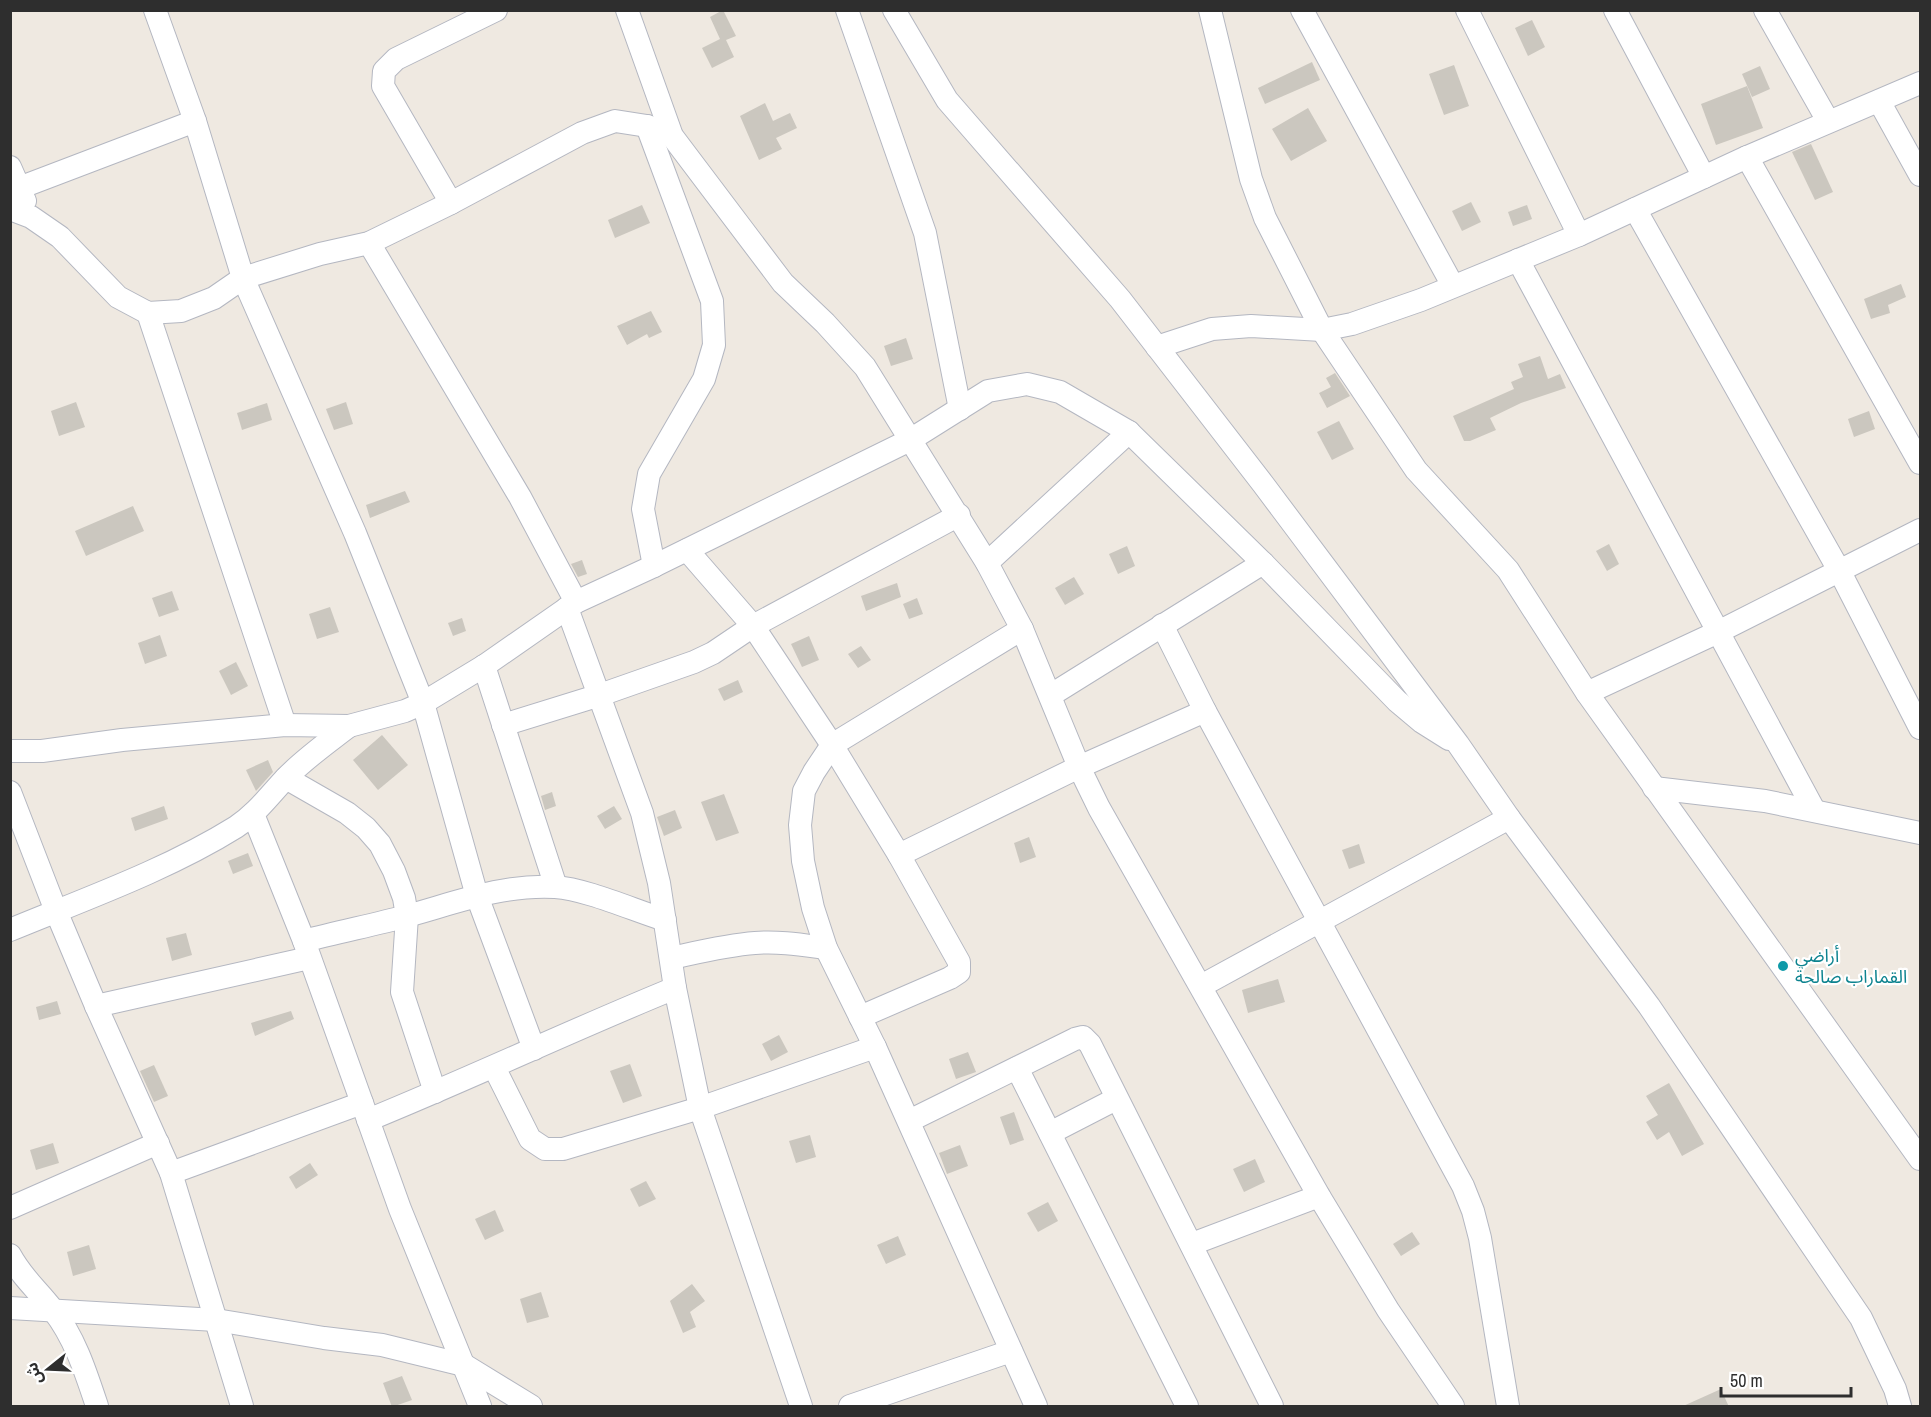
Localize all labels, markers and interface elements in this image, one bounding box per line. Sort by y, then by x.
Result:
place label: أراضي القماراب صالحة [1795,943,1907,989]
marker: أراضي القماراب صالحة [1776,959,1790,973]
north arrow [18,1339,78,1399]
text: ش [20,1360,48,1387]
scale bar [1721,1360,1852,1398]
text: 50 m [1730,1368,1763,1393]

